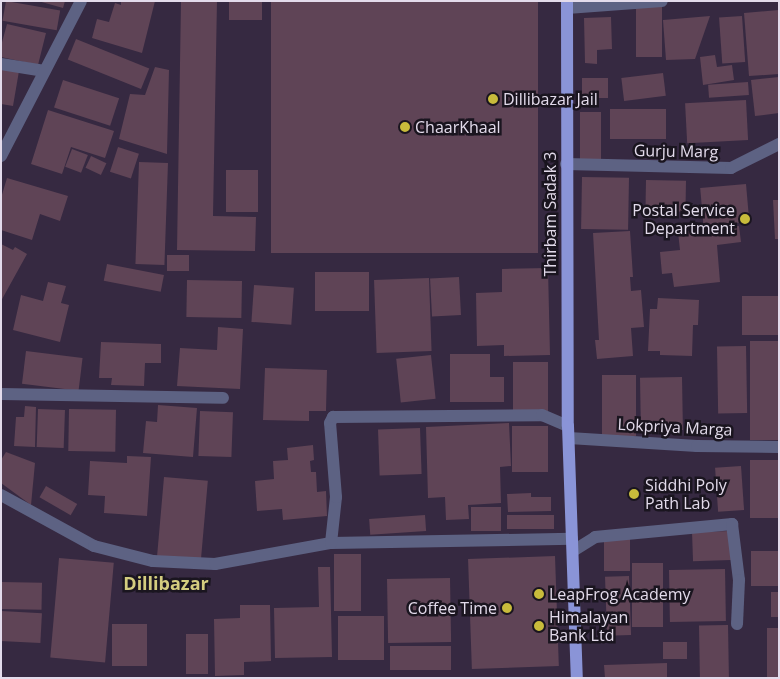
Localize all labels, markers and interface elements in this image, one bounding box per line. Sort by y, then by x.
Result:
place label: Dillibazar Jail [503,89,598,109]
marker: Dillibazar Jail [487,93,499,105]
place label: ChaarKhaal [415,117,501,137]
marker: ChaarKhaal [399,121,411,133]
street label: Gurju Marg [634,141,718,161]
street label: Thirbam Sadak 3 [540,152,560,276]
place label: Postal Service Department [632,200,735,238]
marker: Postal Service Department [739,213,751,225]
street label: Lokpriya Marga [617,414,733,440]
place label: Siddhi Poly Path Lab [645,475,727,513]
marker: Siddhi Poly Path Lab [627,487,641,501]
district label: Dillibazar [123,572,209,594]
place label: LeapFrog Academy [549,584,691,604]
marker: LeapFrog Academy [533,588,545,600]
place label: Coffee Time [408,598,497,618]
marker: Coffee Time [501,602,513,614]
place label: Himalayan Bank Ltd [549,607,628,645]
marker: Himalayan Bank Ltd [533,620,545,632]

